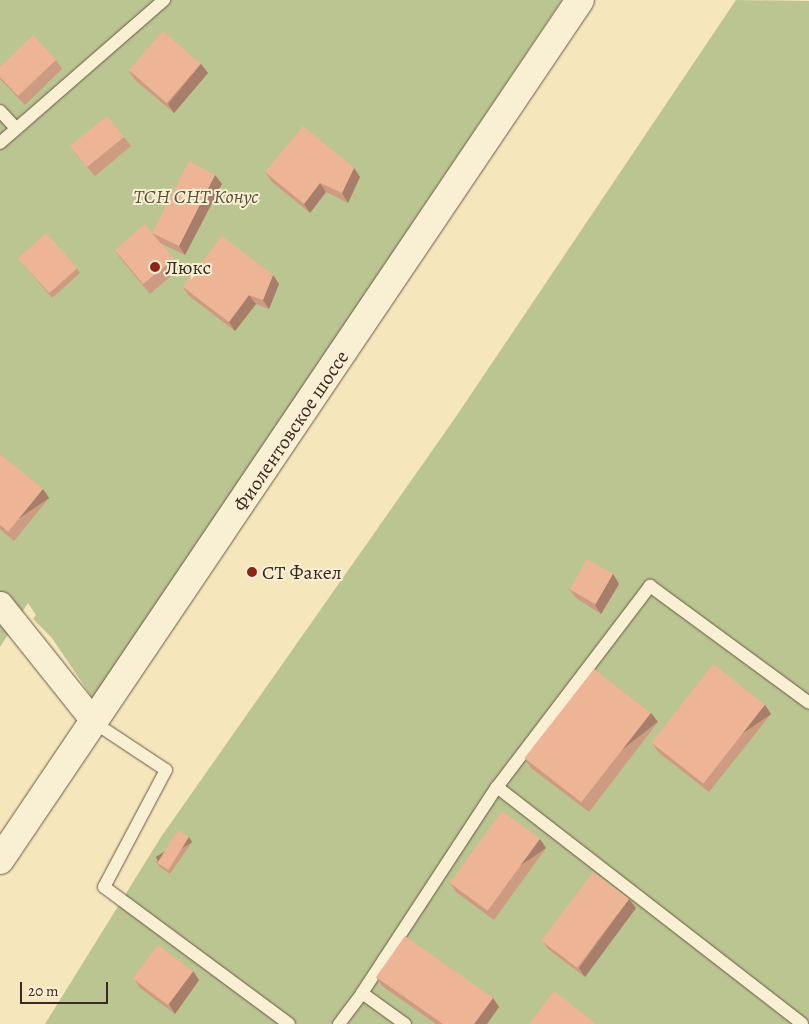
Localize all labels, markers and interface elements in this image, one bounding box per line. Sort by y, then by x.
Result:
park label: ТСН СНТ Конус [134,184,258,208]
place label: Люкс [165,255,211,279]
marker: Люкс [149,261,161,273]
street label: Фиолентовское шоссе [228,346,354,516]
place label: СТ Факел [262,560,342,584]
marker: СТ Факел [246,566,258,578]
scale bar [22,972,110,1004]
text: 20 m [28,981,59,1001]

